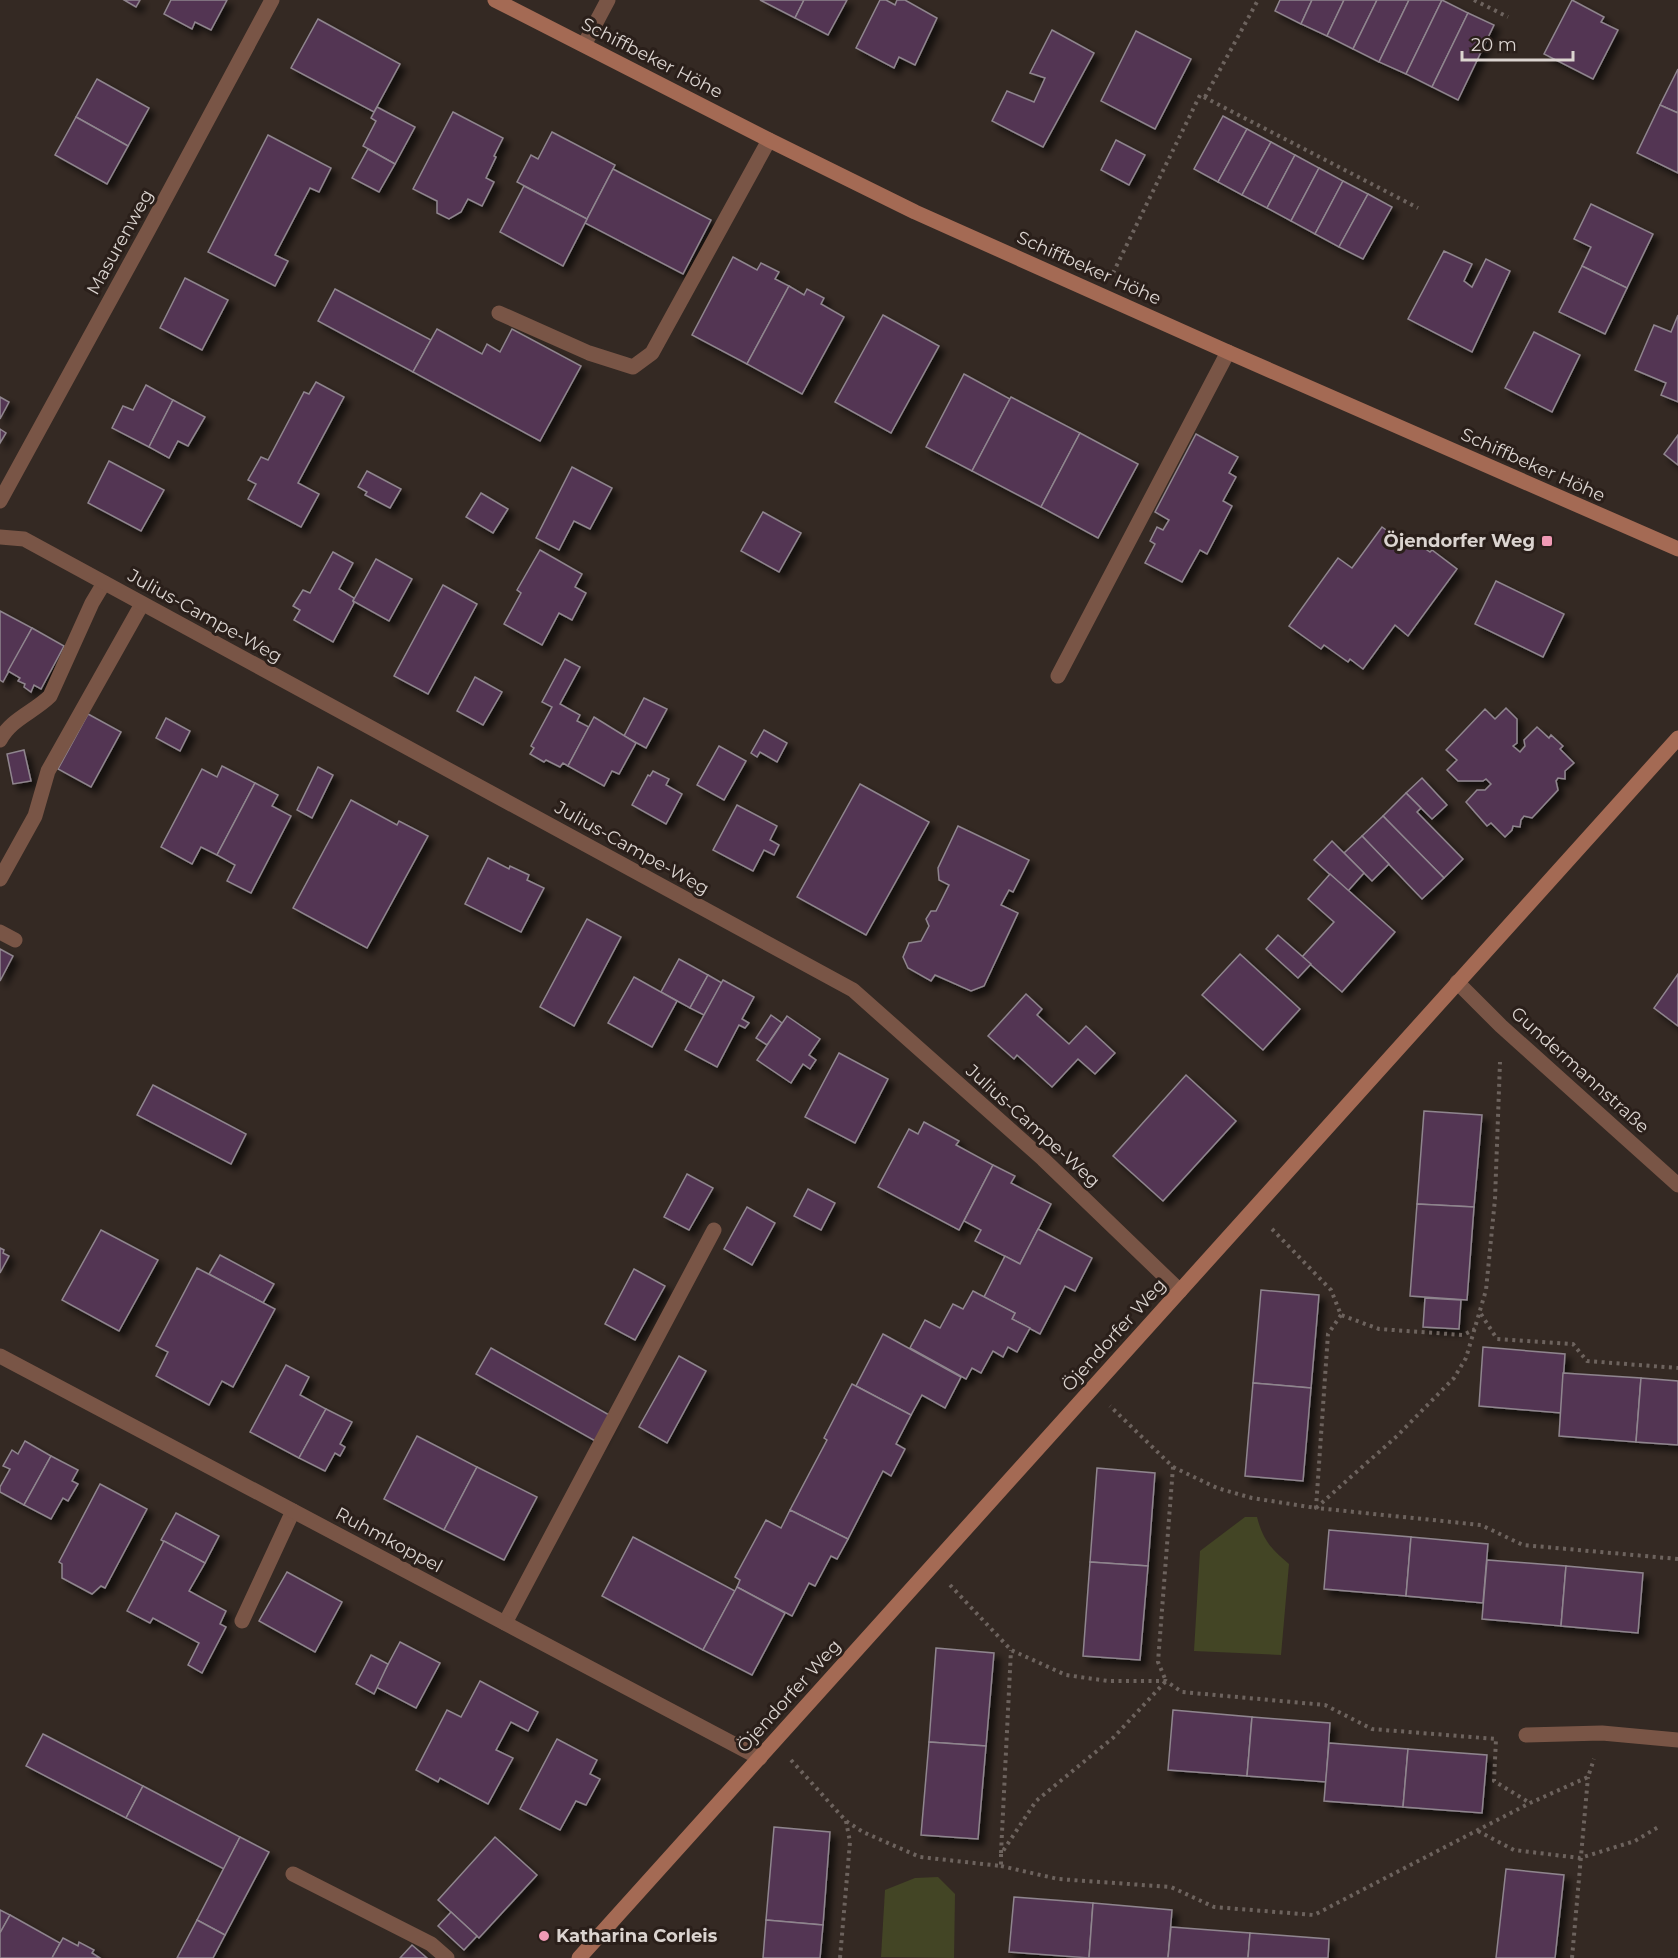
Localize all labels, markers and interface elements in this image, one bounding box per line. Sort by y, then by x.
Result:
street label: Schiffbeker Höhe [578,13,726,103]
scale bar [1462,24,1573,62]
text: 20 m [1471,34,1517,56]
street label: Masurenweg [82,185,158,299]
street label: Schiffbeker Höhe [1013,226,1165,310]
street label: Schiffbeker Höhe [1457,423,1609,507]
place label: Öjendorfer Weg [1383,530,1535,552]
marker: Öjendorfer Weg [1540,534,1554,548]
street label: Julius-Campe-Weg [123,564,286,668]
street label: Julius-Campe-Weg [550,796,713,900]
street label: Gundermannstraße [1506,1002,1654,1138]
street label: Julius-Campe-Weg [961,1059,1105,1192]
street label: Öjendorfer Weg [1057,1274,1171,1396]
street label: Ruhmkoppel [332,1503,446,1577]
street label: Öjendorfer Weg [732,1635,846,1757]
place label: Katharina Corleis [556,1925,718,1947]
marker: Katharina Corleis [537,1929,551,1943]

